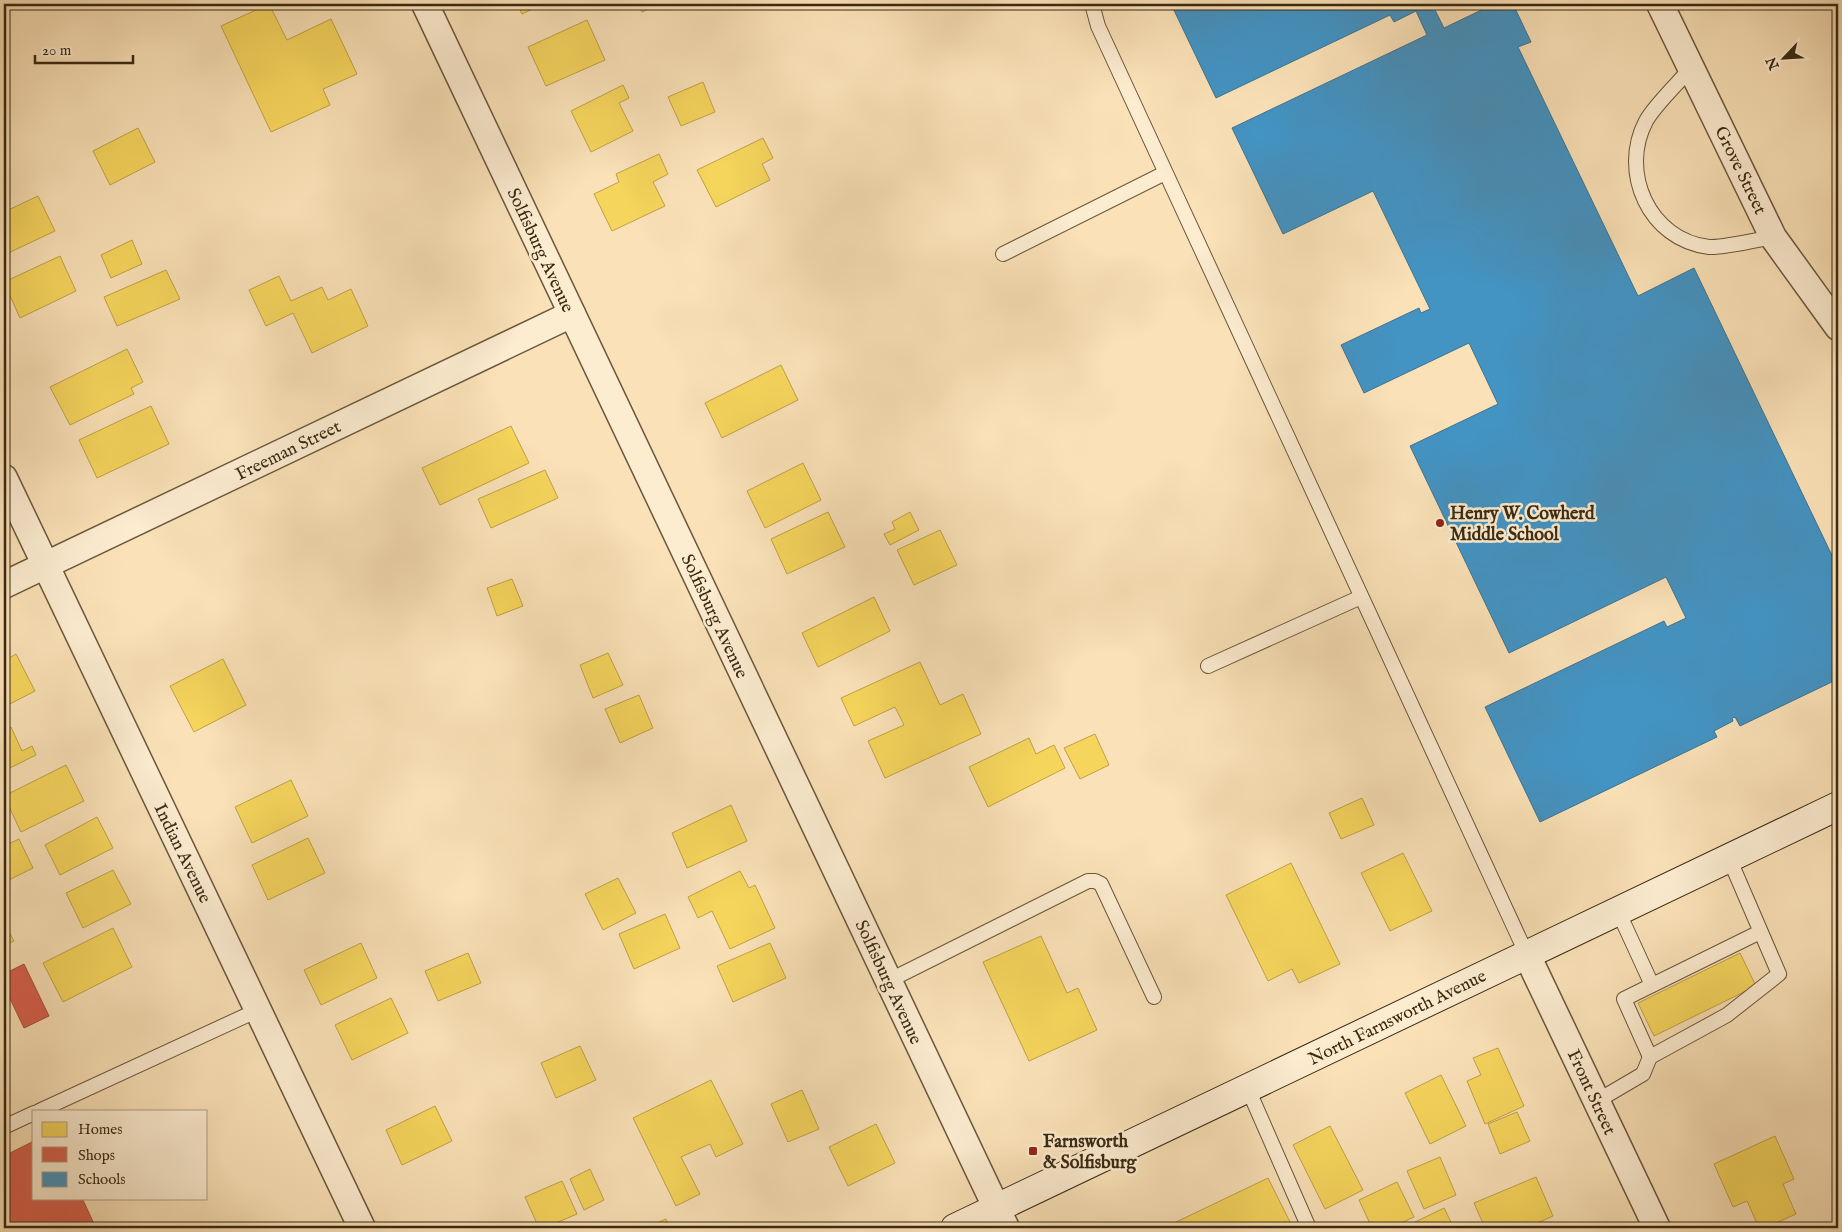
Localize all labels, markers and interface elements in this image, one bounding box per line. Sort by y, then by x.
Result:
scale bar [35,32,132,64]
north arrow [1760,32,1810,82]
text: 20 m [42,41,72,60]
text: N [1762,54,1784,73]
street label: Grove Street [1708,123,1771,219]
street label: Solfisburg Avenue [501,185,579,317]
street label: Freeman Street [232,416,345,487]
place label: Henry W. Cowherd Middle School [1450,503,1595,547]
marker: Henry W. Cowherd Middle School [1434,517,1446,529]
street label: Solfisburg Avenue [675,551,753,683]
street label: Indian Avenue [148,800,216,907]
street label: Solfisburg Avenue [849,917,927,1049]
street label: North Farnsworth Avenue [1305,965,1490,1071]
street label: Front Street [1561,1046,1620,1139]
legend [32,1110,208,1200]
text: Homes [78,1120,122,1139]
place label: Farnsworth & Solfisburg [1043,1131,1138,1175]
marker: Farnsworth & Solfisburg [1027,1145,1039,1157]
text: Shops [78,1146,115,1165]
text: Schools [78,1170,126,1189]

